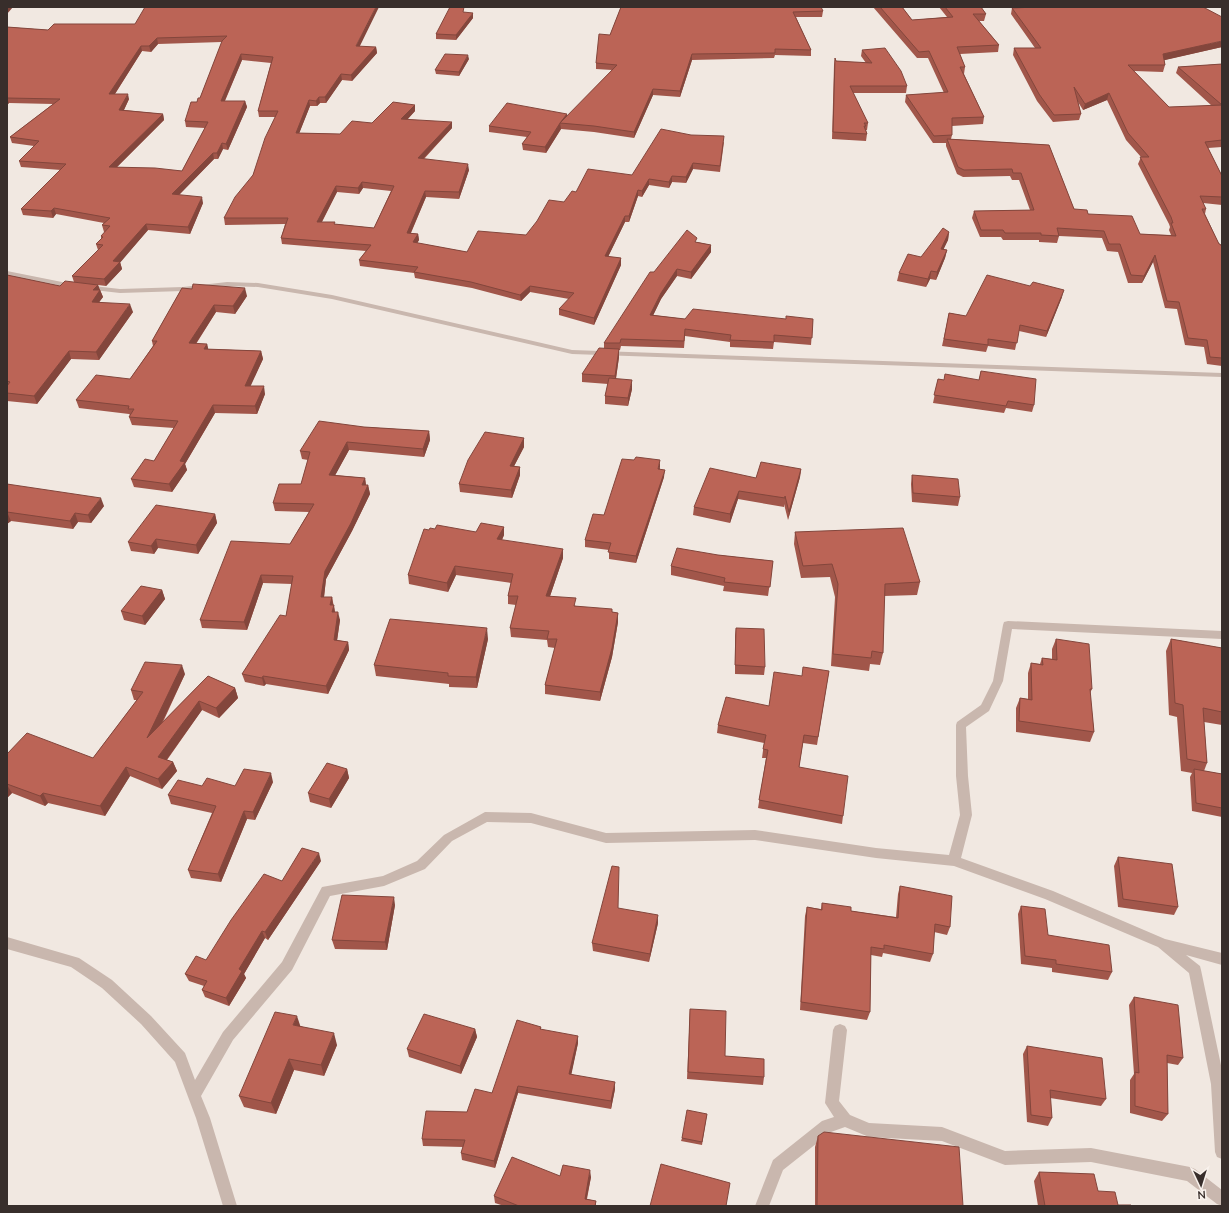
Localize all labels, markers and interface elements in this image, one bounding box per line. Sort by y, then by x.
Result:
north arrow [1181,1165,1221,1205]
text: N [1197,1188,1206,1202]

